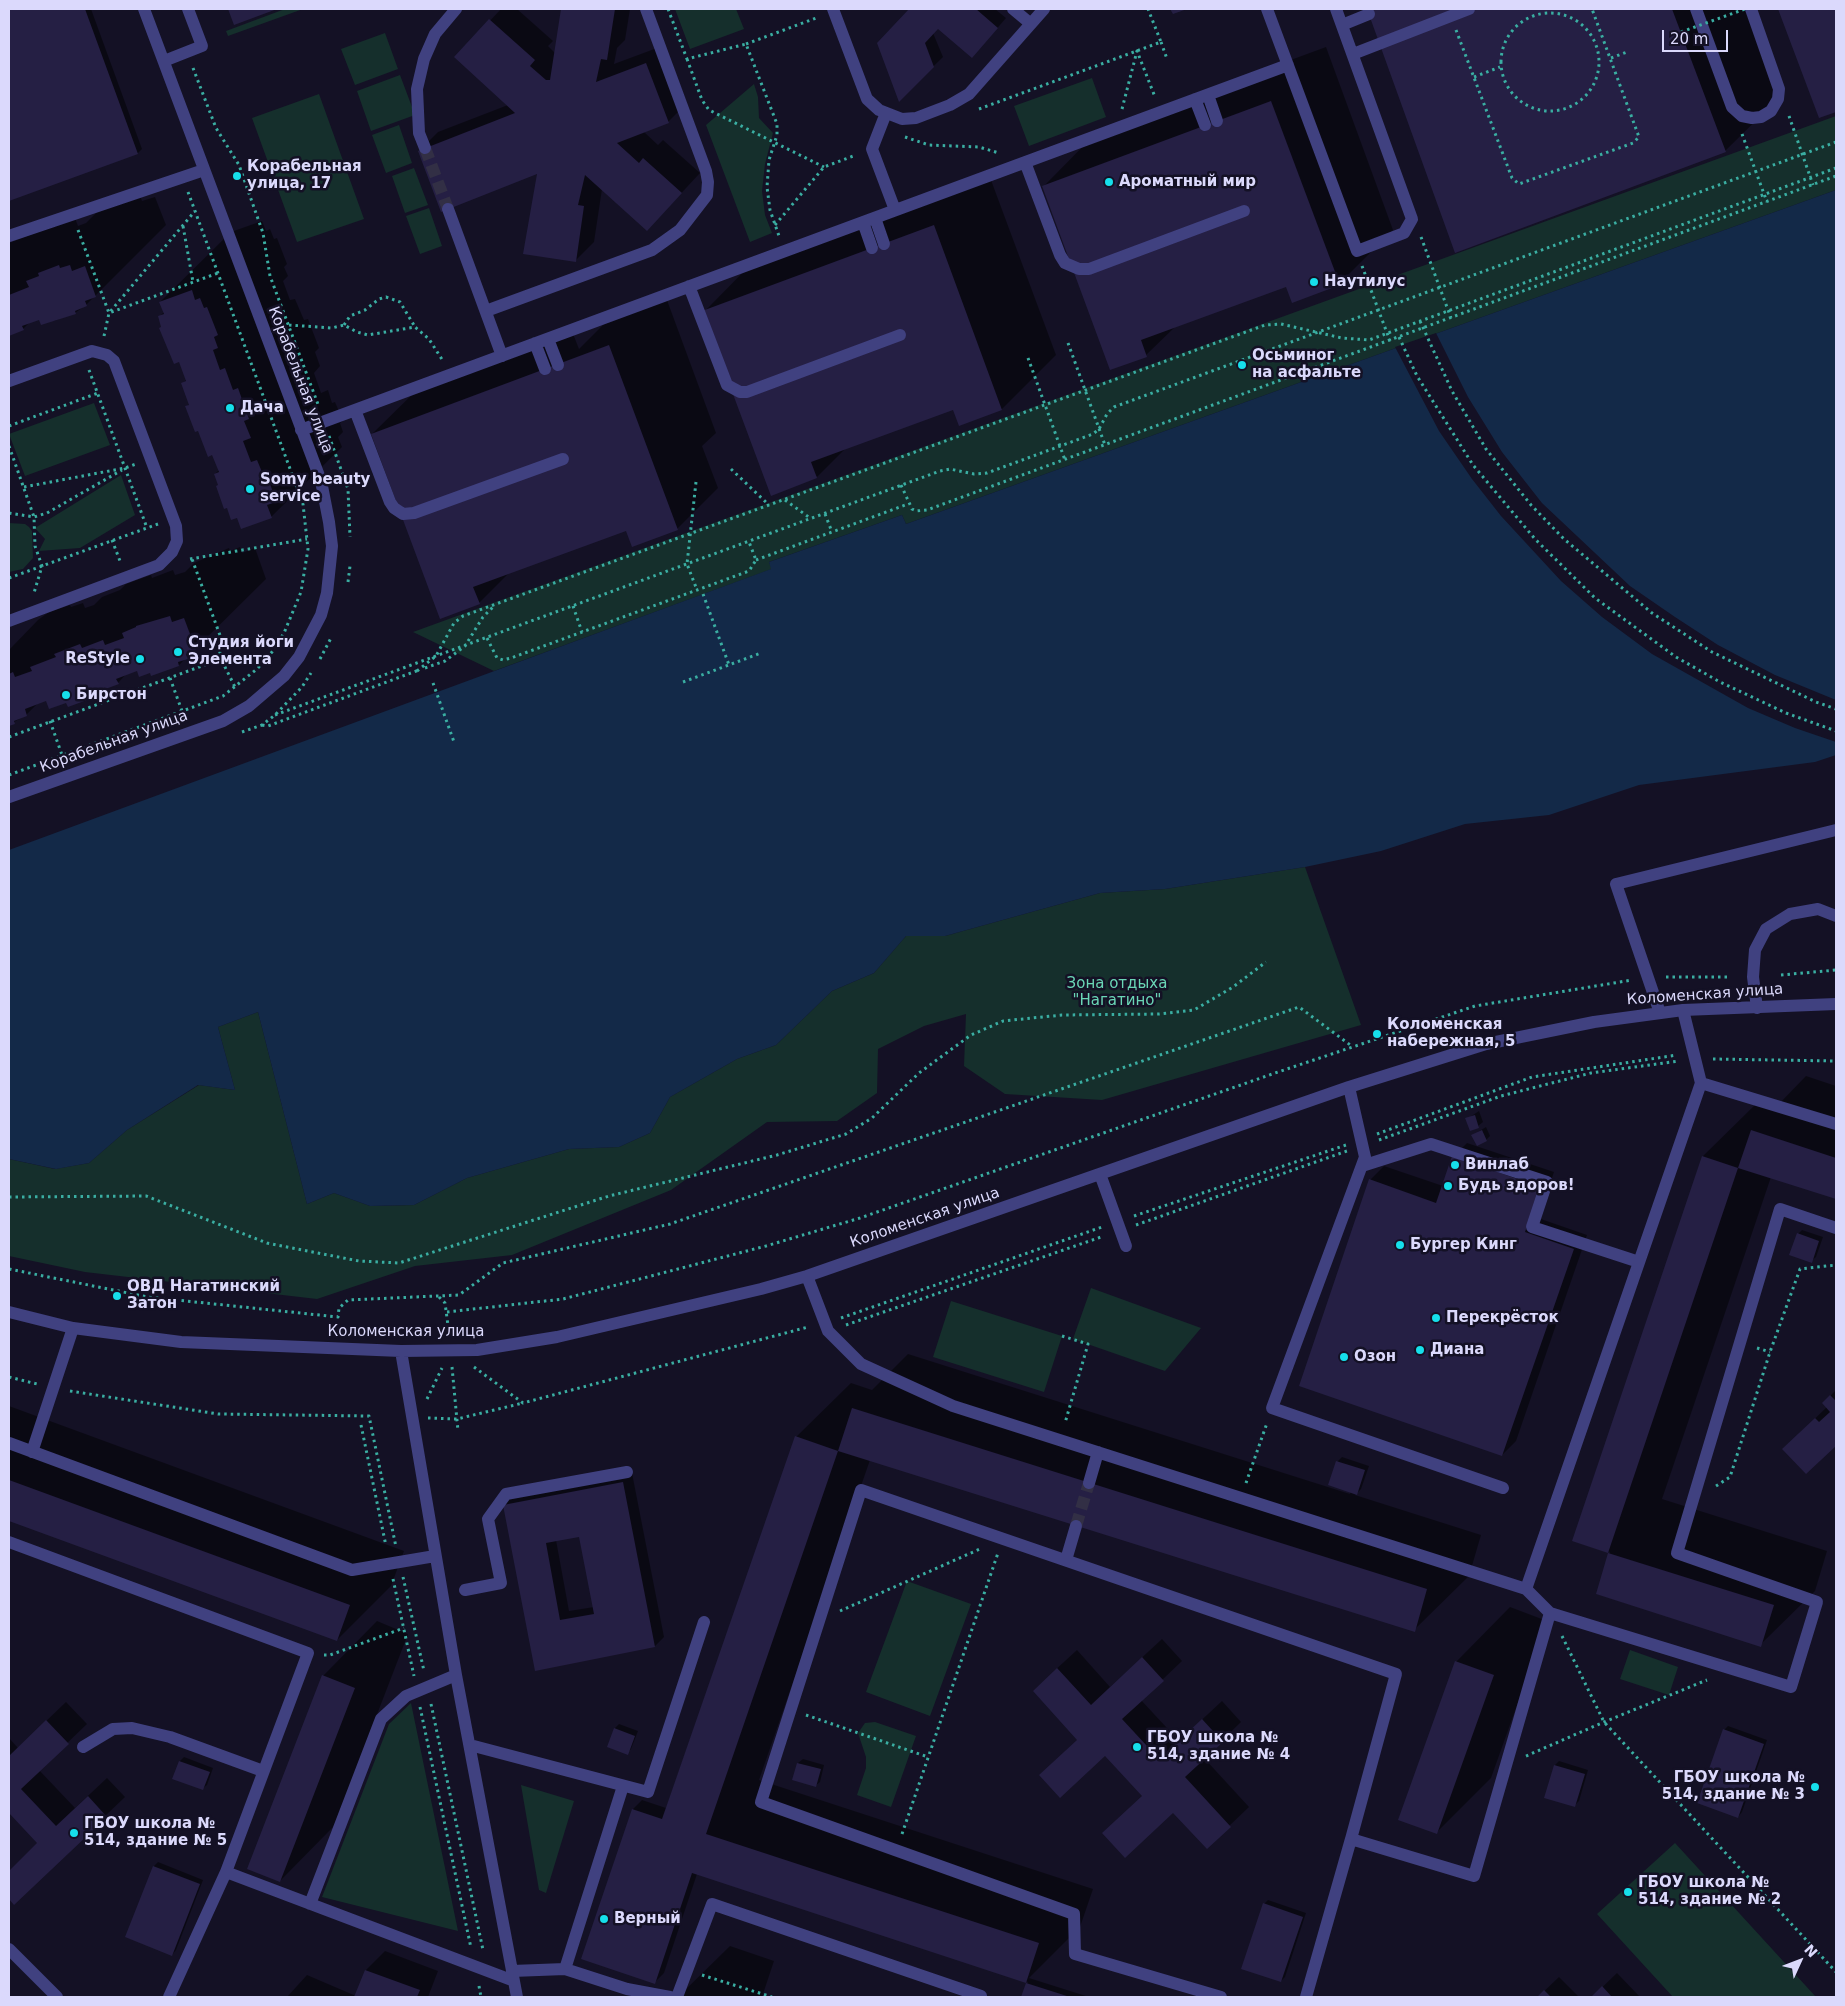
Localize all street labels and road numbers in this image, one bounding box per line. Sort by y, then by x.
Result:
street label: Корабельная улица [264,304,336,456]
street label: Корабельная улица [38,707,190,777]
street label: Коломенская улица [1626,981,1784,1009]
street label: Коломенская улица [848,1184,1002,1252]
street label: Коломенская улица [328,1323,484,1341]

